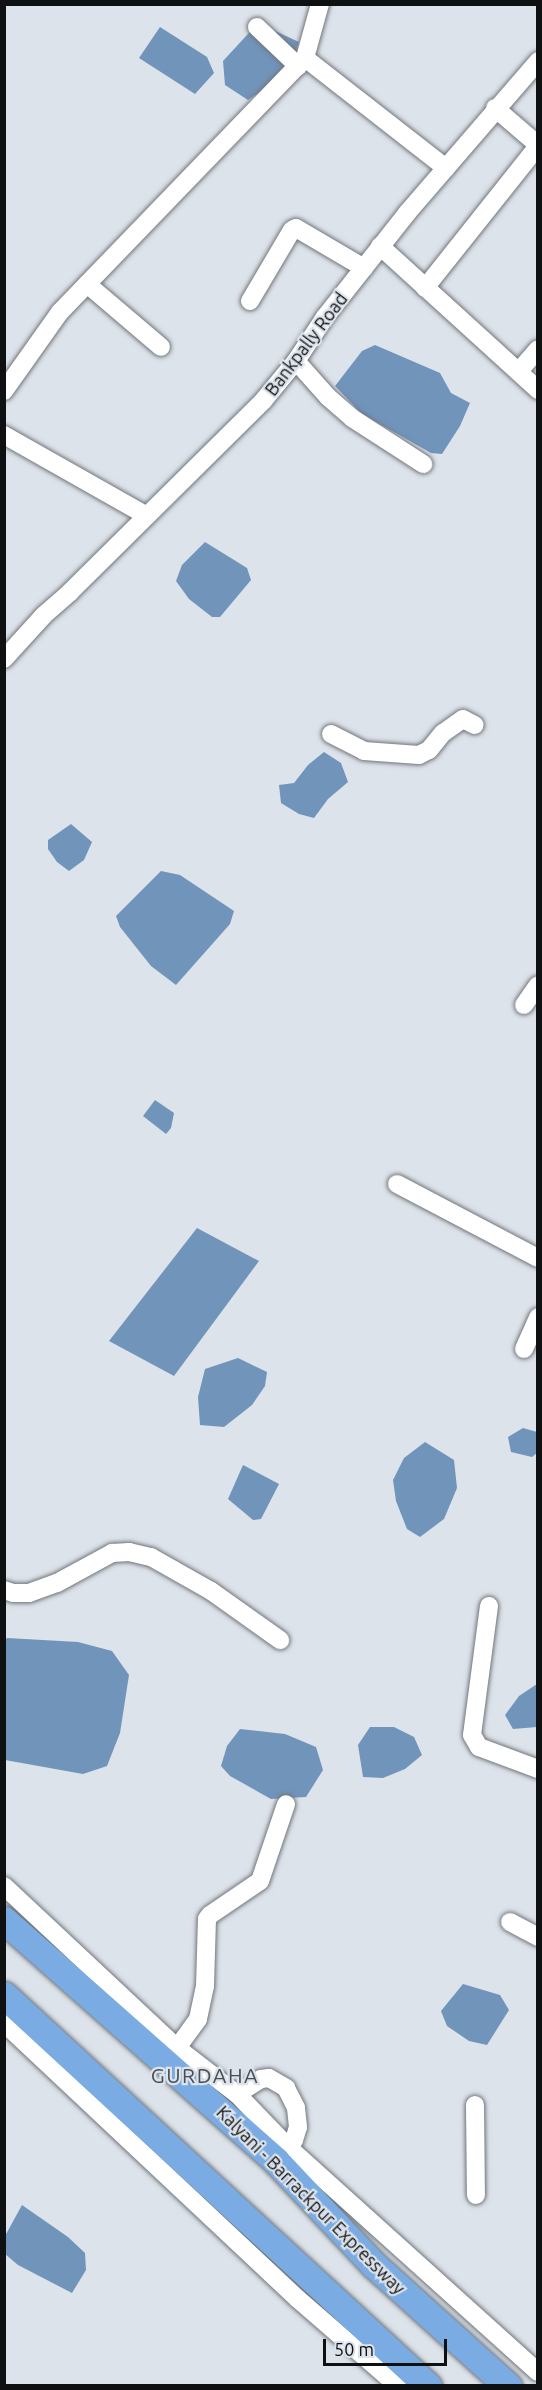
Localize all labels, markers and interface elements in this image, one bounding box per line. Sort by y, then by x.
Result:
street label: Bankpally Road [260,288,352,400]
district label: GURDAHA [151,2062,259,2088]
street label: Kalyani - Barrackpur Expressway [212,2101,410,2299]
scale bar [326,2327,450,2365]
text: 50 m [334,2339,374,2359]

